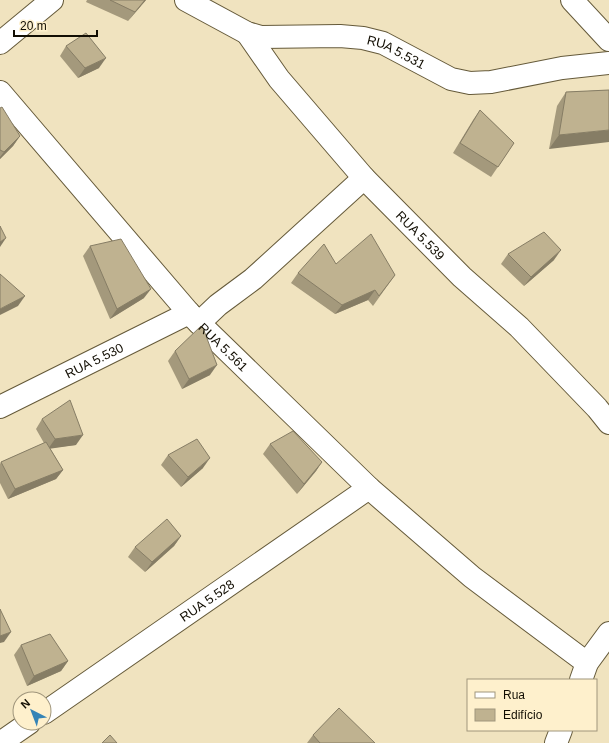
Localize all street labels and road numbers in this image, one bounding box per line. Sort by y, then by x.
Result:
street label: RUA 5.531 [365,32,428,72]
street label: RUA 5.539 [393,208,448,263]
street label: RUA 5.561 [195,320,251,374]
street label: RUA 5.530 [63,340,126,381]
street label: RUA 5.528 [177,577,237,625]

